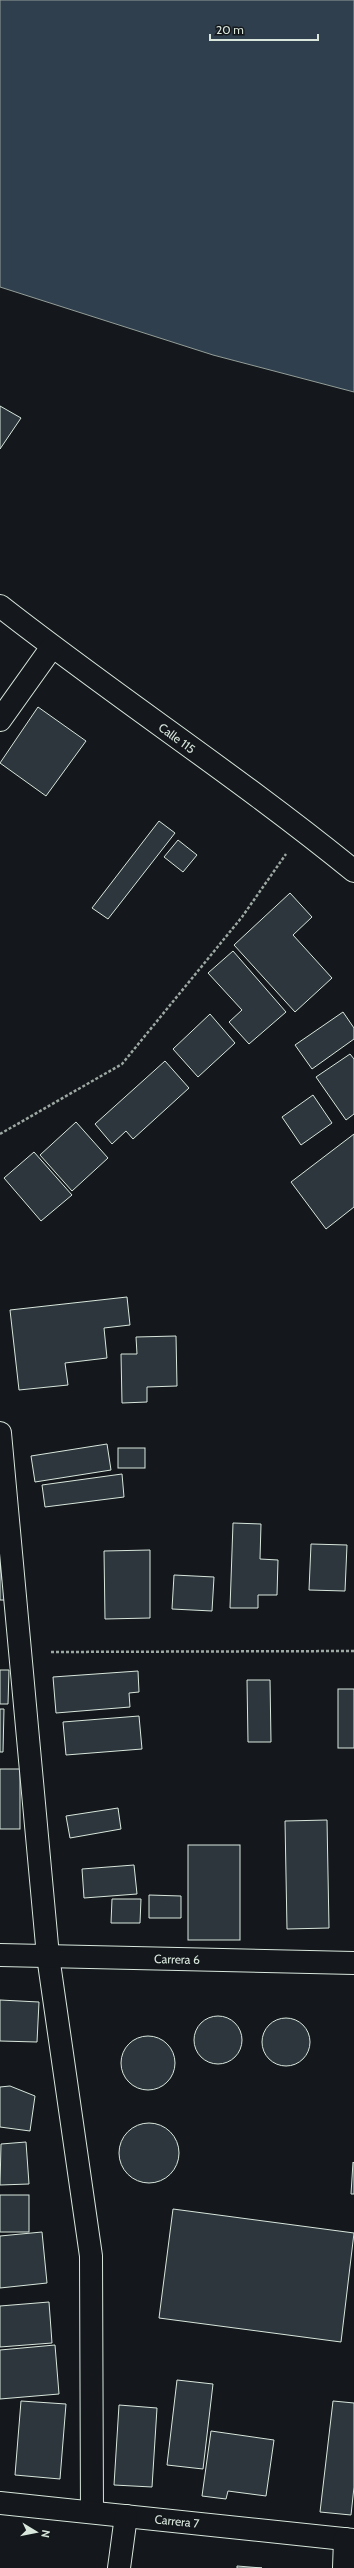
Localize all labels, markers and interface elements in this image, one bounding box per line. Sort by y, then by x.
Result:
scale bar [210,16,318,42]
text: 20 m [216,22,244,37]
street label: Calle 115 [156,720,198,756]
street label: Carrera 6 [154,1951,200,1967]
street label: Carrera 7 [154,2511,200,2531]
north arrow [16,2512,56,2552]
text: N [38,2529,53,2539]

